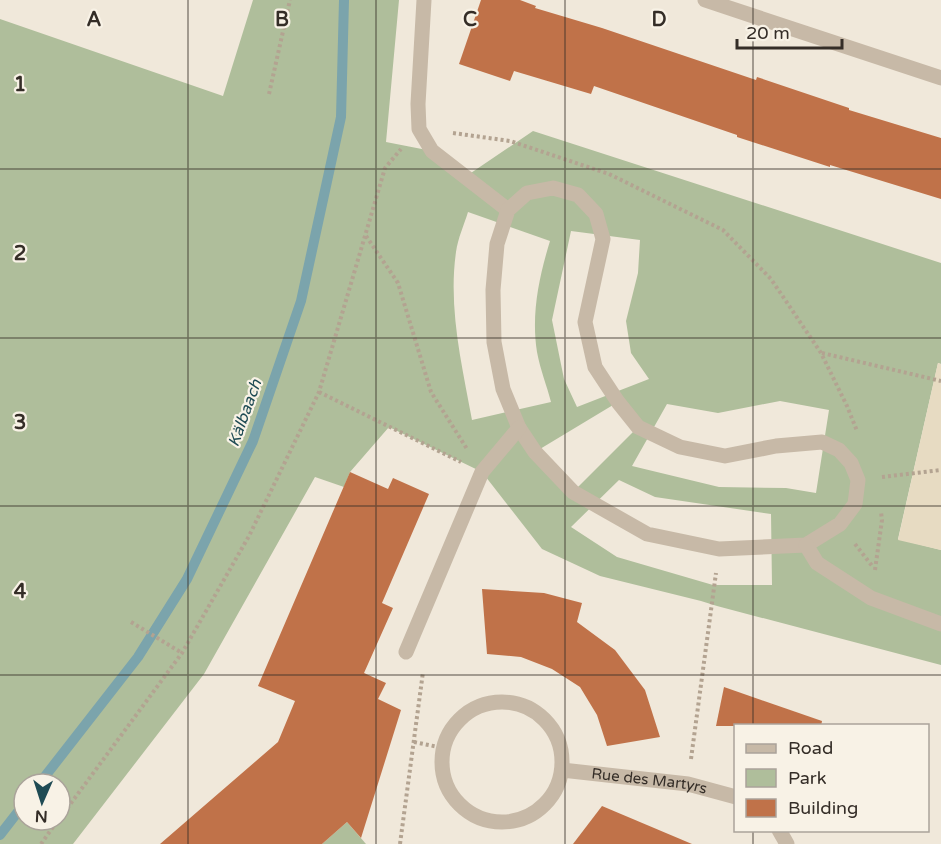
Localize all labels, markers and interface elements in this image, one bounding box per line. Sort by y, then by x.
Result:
text: A [87,8,102,32]
text: B [275,8,289,32]
text: C [463,8,477,32]
text: D [651,8,667,32]
scale bar [737,12,842,50]
text: 20 m [746,22,790,44]
text: 1 [14,73,26,97]
text: 2 [14,242,26,266]
water label: Kälbaach [224,375,267,449]
text: 3 [14,411,26,435]
text: 4 [14,580,27,604]
legend [734,724,929,832]
text: Road [788,737,833,759]
street label: Rue des Martyrs [590,764,709,798]
text: Park [788,767,827,789]
north arrow [12,772,72,832]
text: Building [788,797,858,819]
text: N [34,806,48,826]

